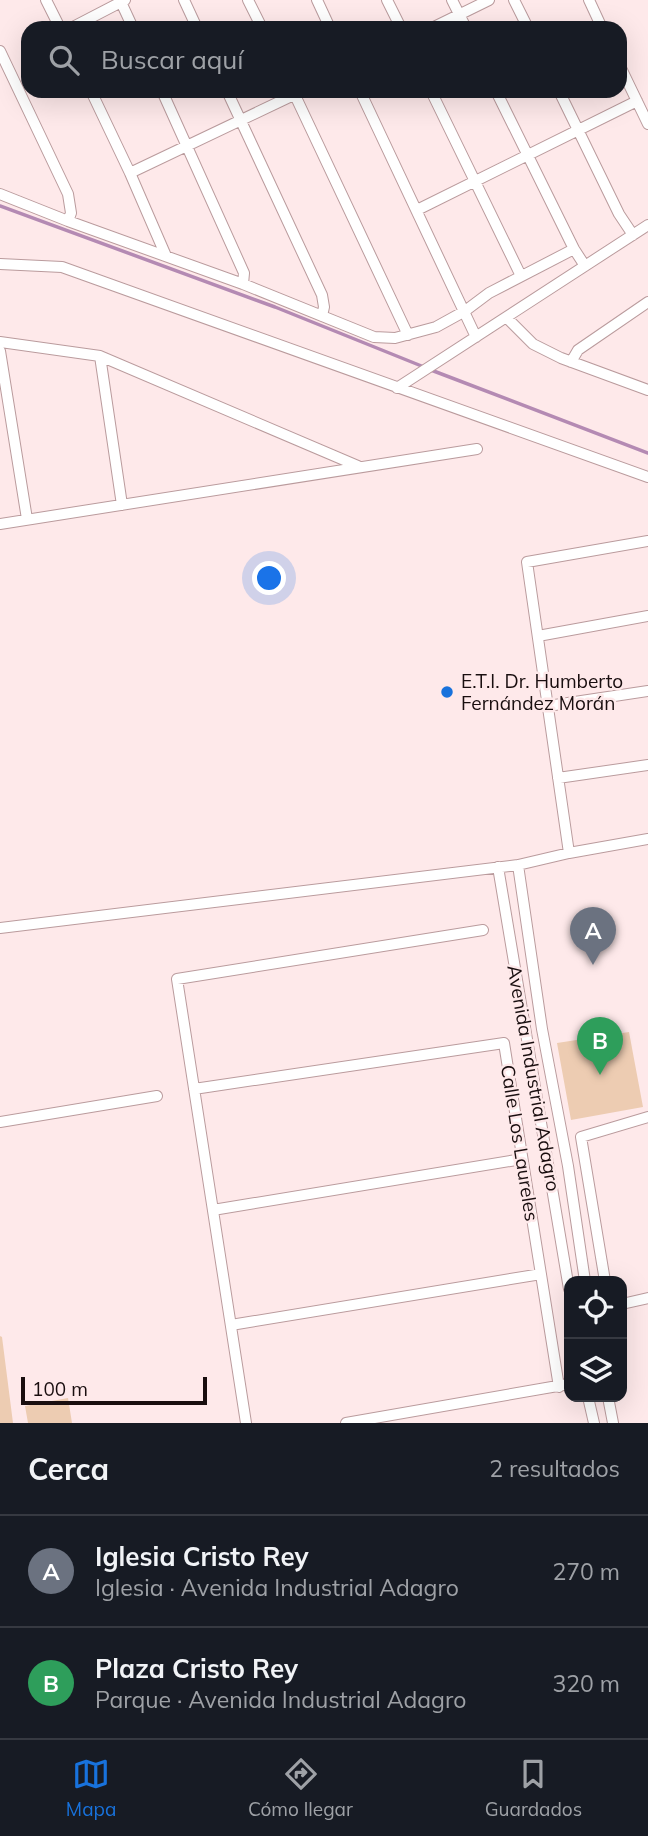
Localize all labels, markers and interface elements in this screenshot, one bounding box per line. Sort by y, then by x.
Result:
search box [21,21,627,98]
icon: search [45,41,83,79]
text: Buscar aquí [101,43,244,76]
your location [252,561,286,595]
place label: E.T.I. Dr. Humberto Fernández Morán [461,669,623,715]
marker: E.T.I. Dr. Humberto Fernández Morán [439,684,455,700]
pin: A [570,907,616,965]
street label: Avenida Industrial Adagro [502,963,566,1193]
pin: B [577,1017,623,1075]
street label: Calle Los Laureles [496,1063,544,1223]
map controls [564,1276,627,1402]
button: locate [564,1276,627,1339]
button: layers [564,1339,627,1402]
scale bar [21,1374,206,1406]
text: 100 m [32,1377,88,1401]
text: Cerca [28,1450,109,1488]
text: 2 resultados [489,1454,620,1483]
text: Iglesia Cristo Rey [95,1540,309,1573]
text: A [42,1557,60,1586]
text: 270 m [552,1557,620,1586]
text: Iglesia · Avenida Industrial Adagro [95,1573,459,1602]
text: Plaza Cristo Rey [95,1652,298,1685]
text: B [43,1669,59,1698]
text: 320 m [552,1669,620,1698]
text: Parque · Avenida Industrial Adagro [95,1685,466,1714]
tab: Mapa [66,1755,116,1821]
tab: Cómo llegar [248,1755,353,1821]
tab: Guardados [485,1755,582,1821]

